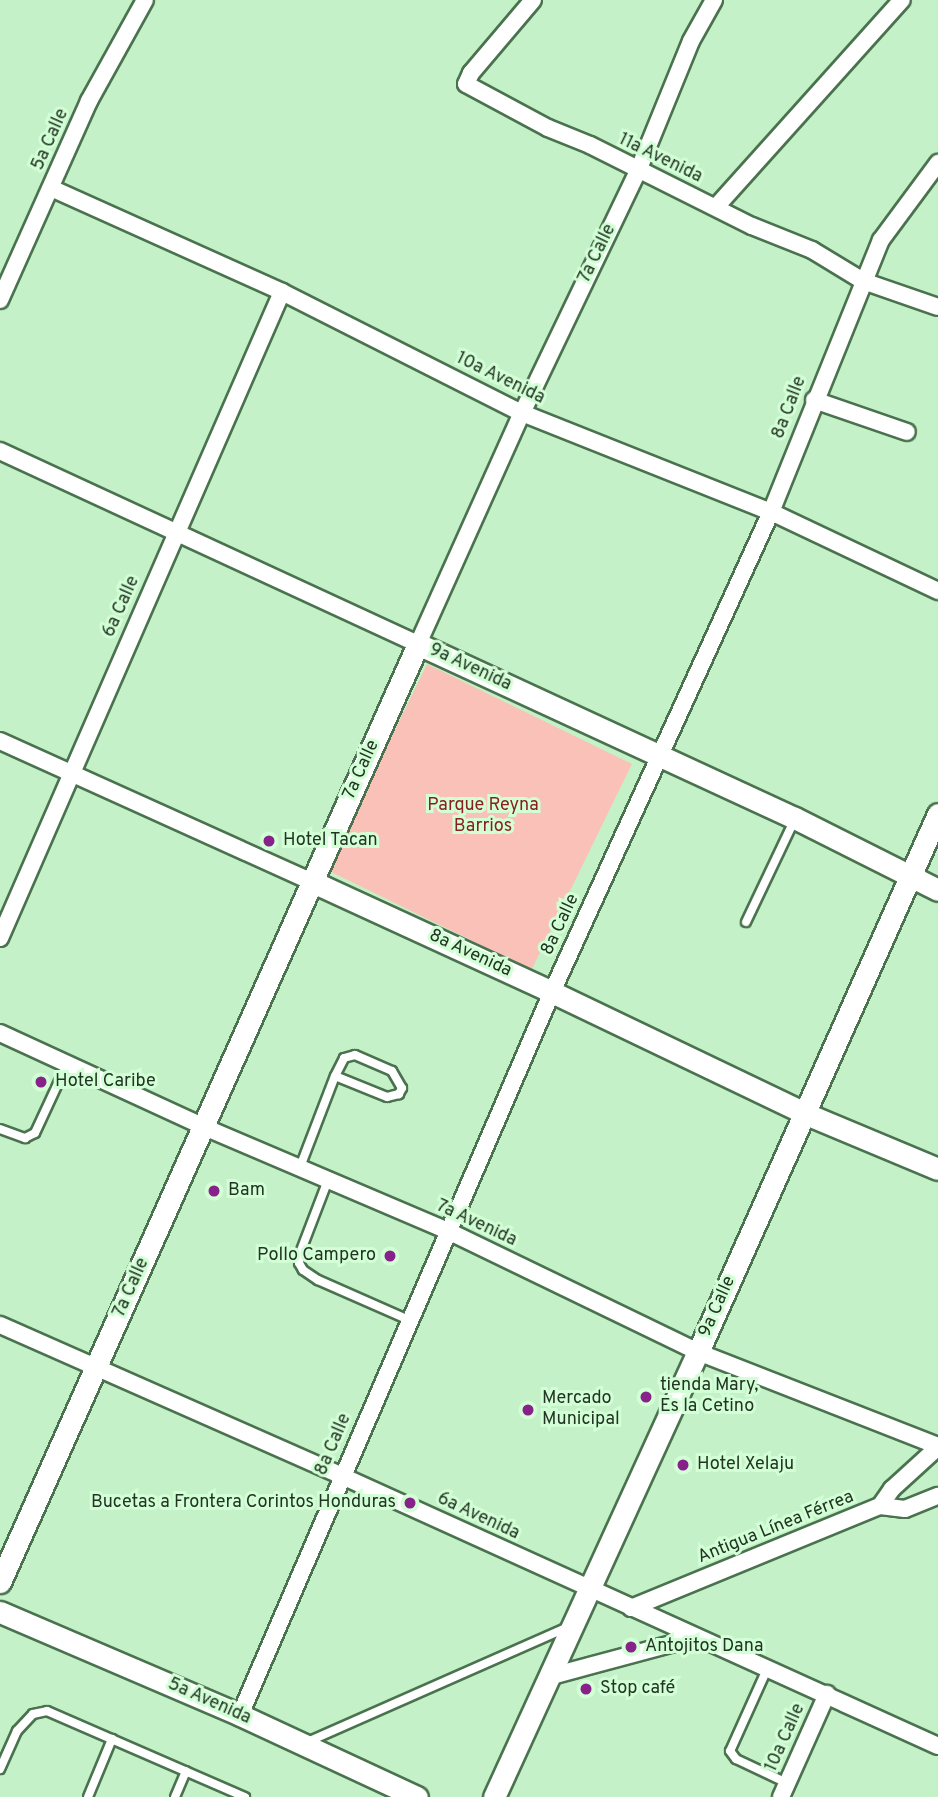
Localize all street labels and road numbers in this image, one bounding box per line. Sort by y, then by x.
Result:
street label: 5a Calle [28,106,74,174]
street label: 11a Avenida [614,129,706,189]
street label: 7a Calle [575,221,621,287]
street label: 10a Avenida [452,348,548,410]
street label: 8a Calle [768,374,812,442]
street label: 6a Calle [99,573,145,641]
street label: 9a Avenida [425,639,515,697]
street label: 7a Calle [339,737,385,803]
street label: 8a Calle [537,891,585,959]
street label: 8a Avenida [425,925,515,983]
street label: 7a Avenida [432,1196,520,1252]
street label: 7a Calle [109,1255,155,1321]
street label: 9a Calle [695,1273,741,1341]
street label: 8a Calle [311,1411,357,1479]
street label: Antigua Línea Férrea [695,1487,857,1569]
street label: 6a Avenida [433,1488,523,1546]
street label: 5a Avenida [164,1674,254,1730]
street label: 10a Calle [761,1701,811,1775]

